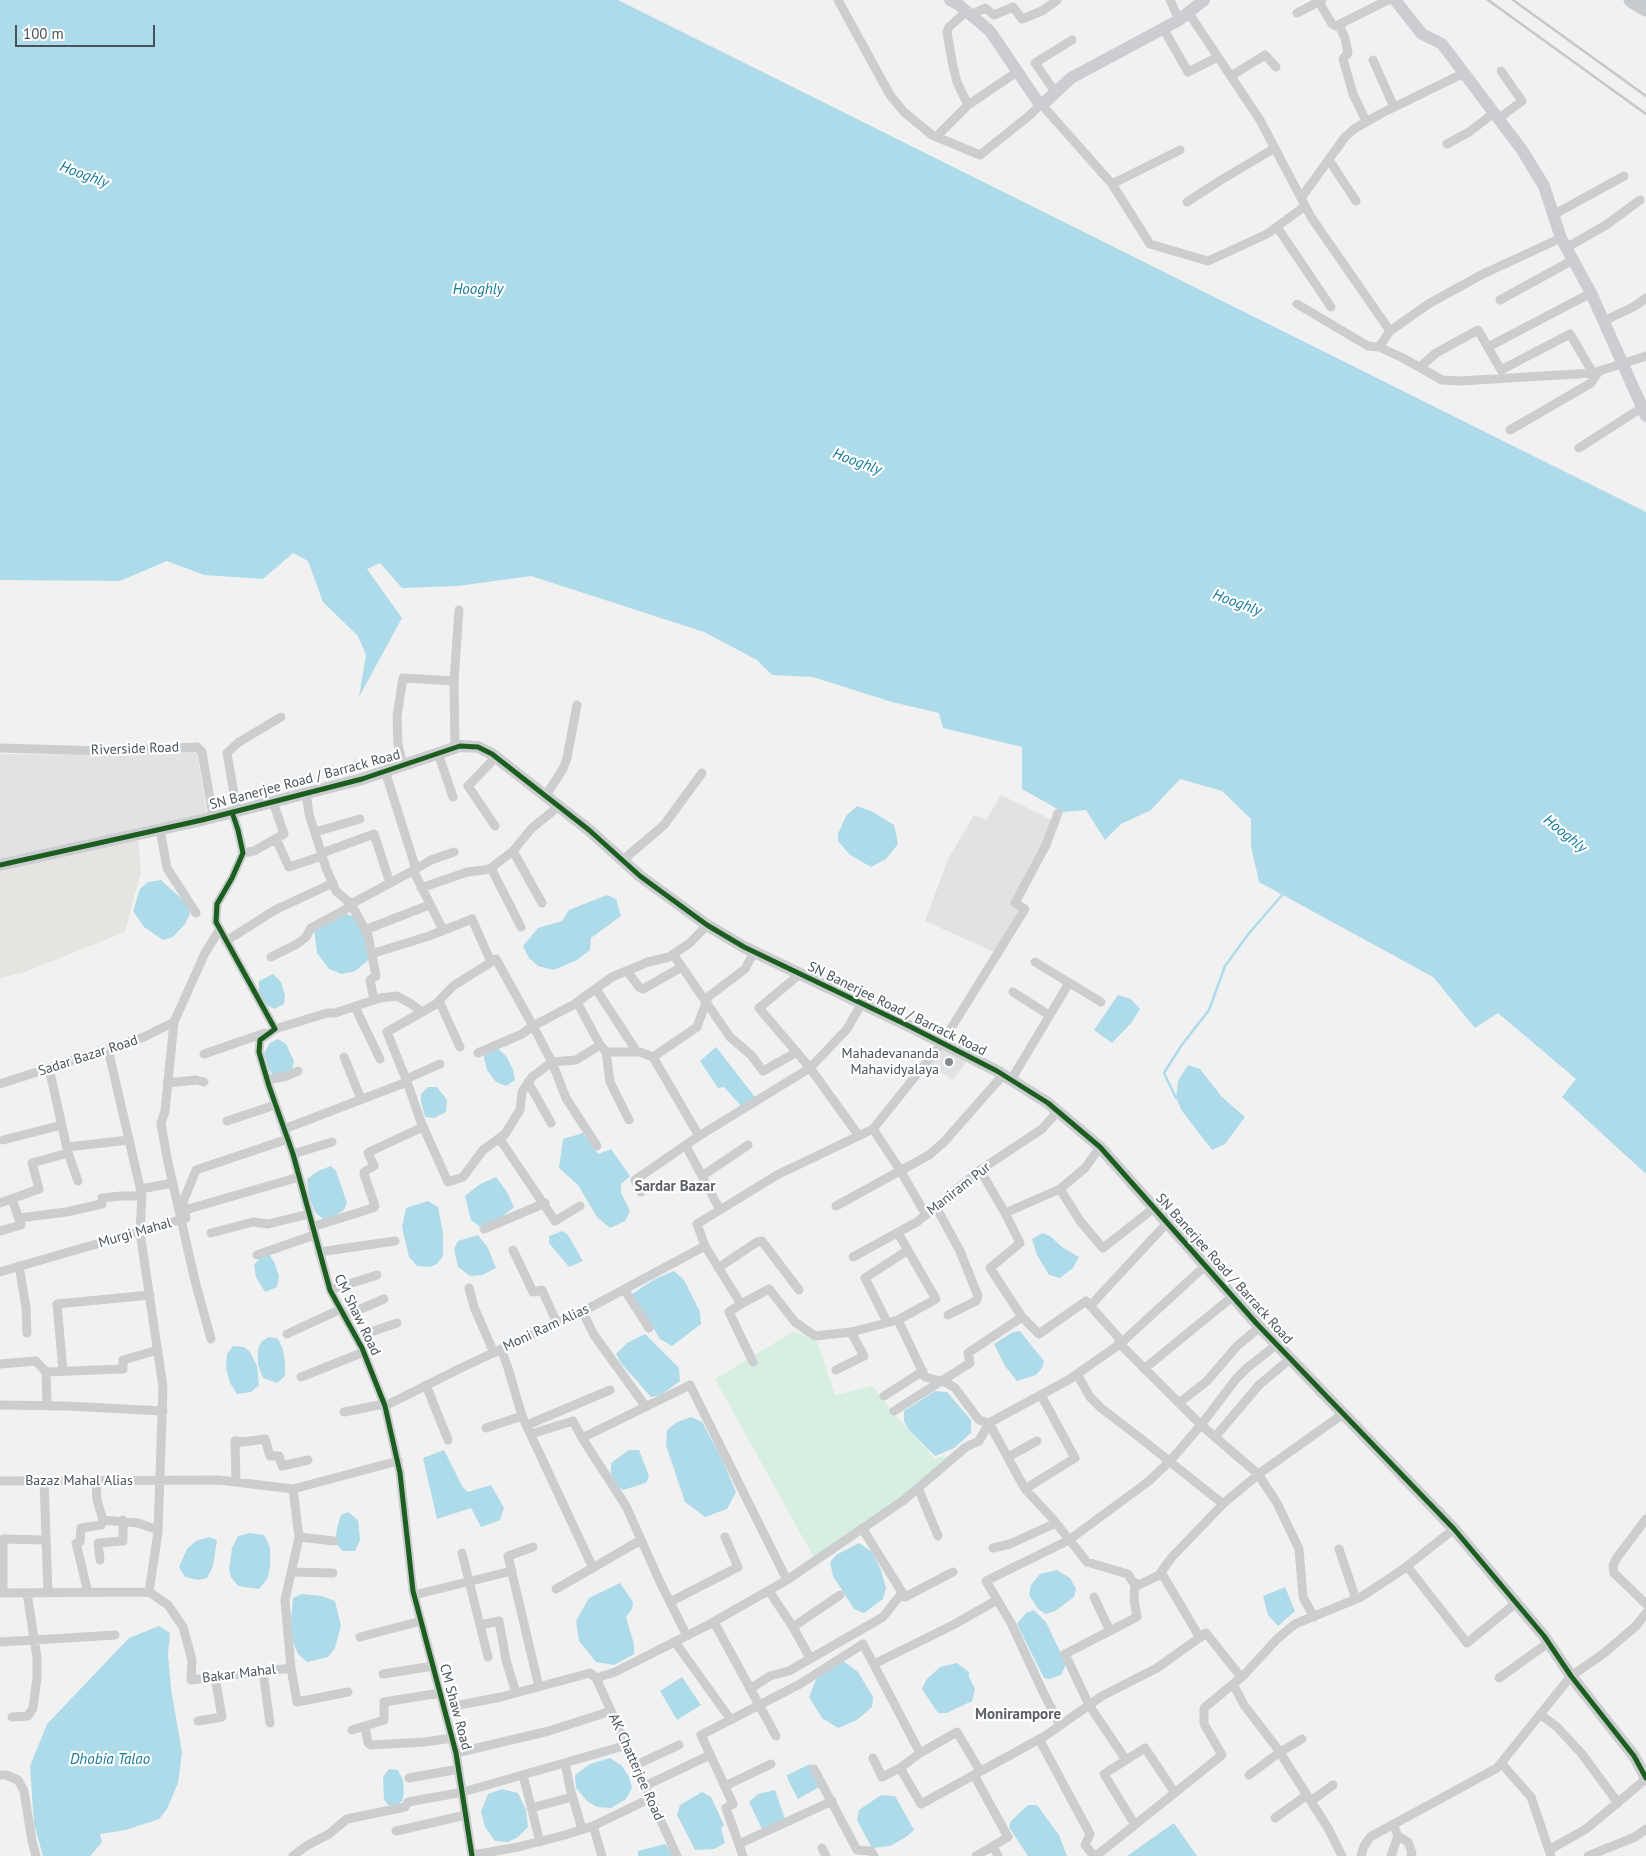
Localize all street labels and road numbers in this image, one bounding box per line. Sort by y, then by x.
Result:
street label: Riverside Road [91,739,179,759]
street label: SN Banerjee Road / Barrack Road [208,746,402,814]
street label: SN Banerjee Road / Barrack Road [805,958,989,1060]
street label: Sadar Bazar Road [36,1032,140,1080]
street label: Maniram Pur [924,1159,994,1219]
street label: SN Banerjee Road / Barrack Road [1152,1190,1296,1348]
street label: Murgi Mahal [97,1215,173,1251]
street label: CM Shaw Road [330,1272,384,1358]
street label: Moni Ram Alias [500,1301,592,1355]
street label: Bazaz Mahal Alias [25,1473,133,1489]
street label: Bakar Mahal [201,1661,277,1687]
street label: CM Shaw Road [435,1662,475,1752]
street label: AK Chatterjee Road [605,1711,667,1823]

